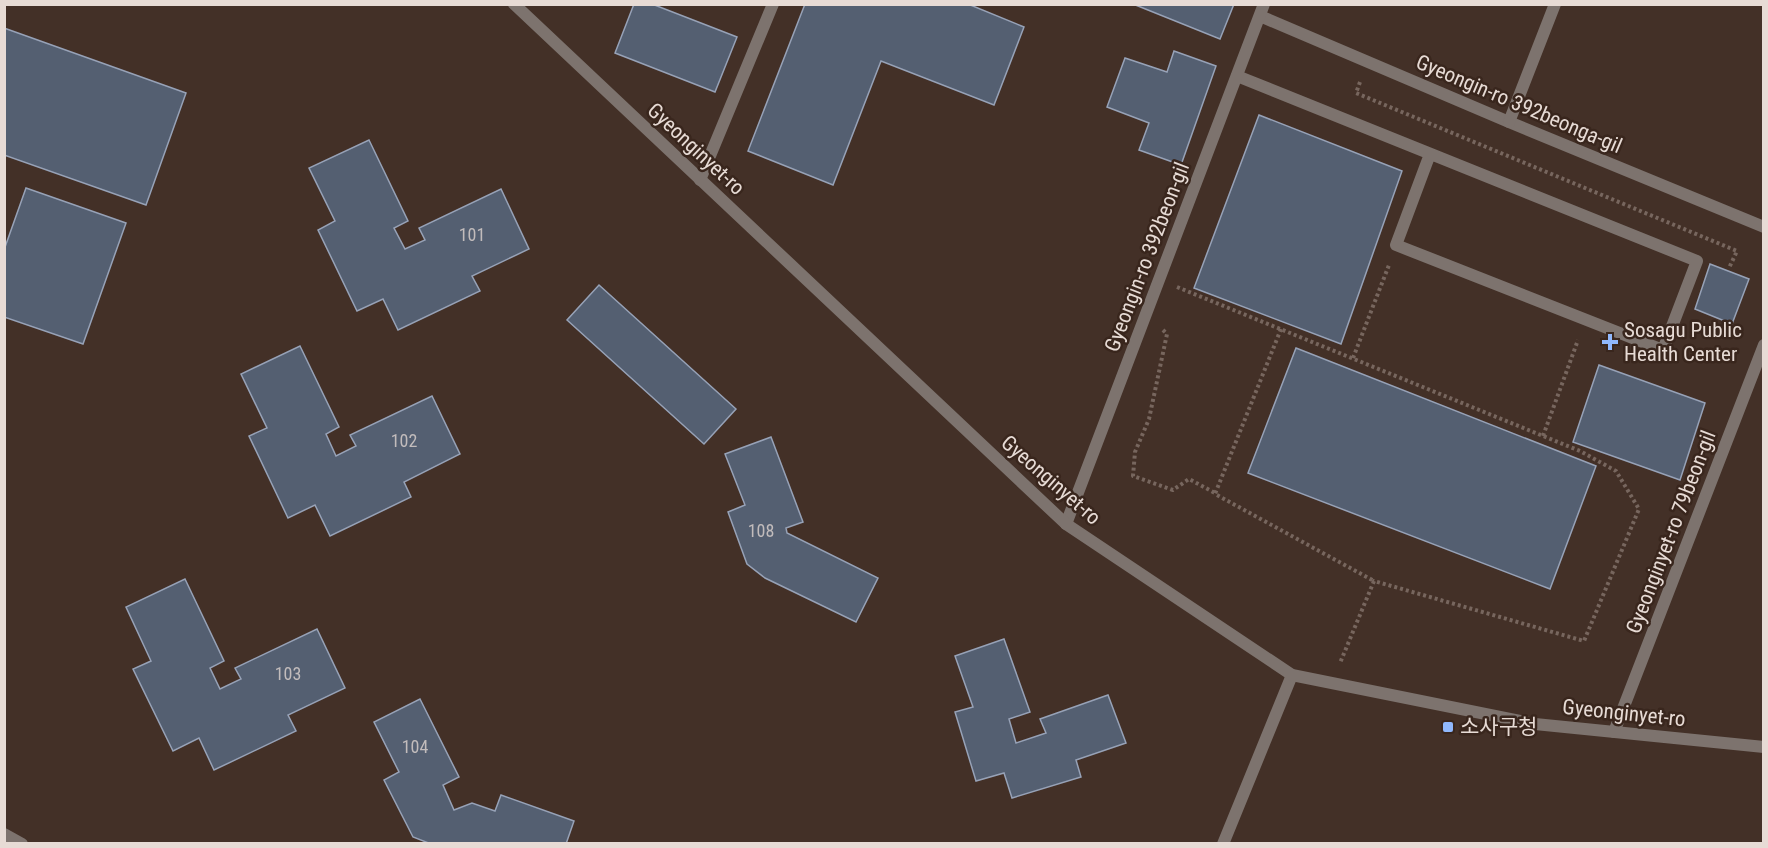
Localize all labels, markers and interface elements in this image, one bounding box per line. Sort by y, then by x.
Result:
street label: Gyeongin-ro 392beonga-gil [1412,50,1626,158]
street label: Gyeonginyet-ro [643,98,749,200]
street label: Gyeongin-ro 392beon-gil [1100,159,1194,355]
house number: 101 [459,224,485,245]
place label: Sosagu Public Health Center [1624,318,1742,366]
marker: Sosagu Public Health Center [1601,333,1619,351]
street label: Gyeonginyet-ro 79beon-gil [1621,427,1721,637]
house number: 102 [391,430,417,451]
street label: Gyeonginyet-ro [997,430,1105,530]
house number: 108 [748,520,774,541]
house number: 103 [275,663,301,684]
street label: Gyeonginyet-ro [1561,695,1687,731]
place label: 소사구청 [1460,715,1537,739]
marker: 소사구청 [1441,720,1455,734]
house number: 104 [402,736,428,757]

